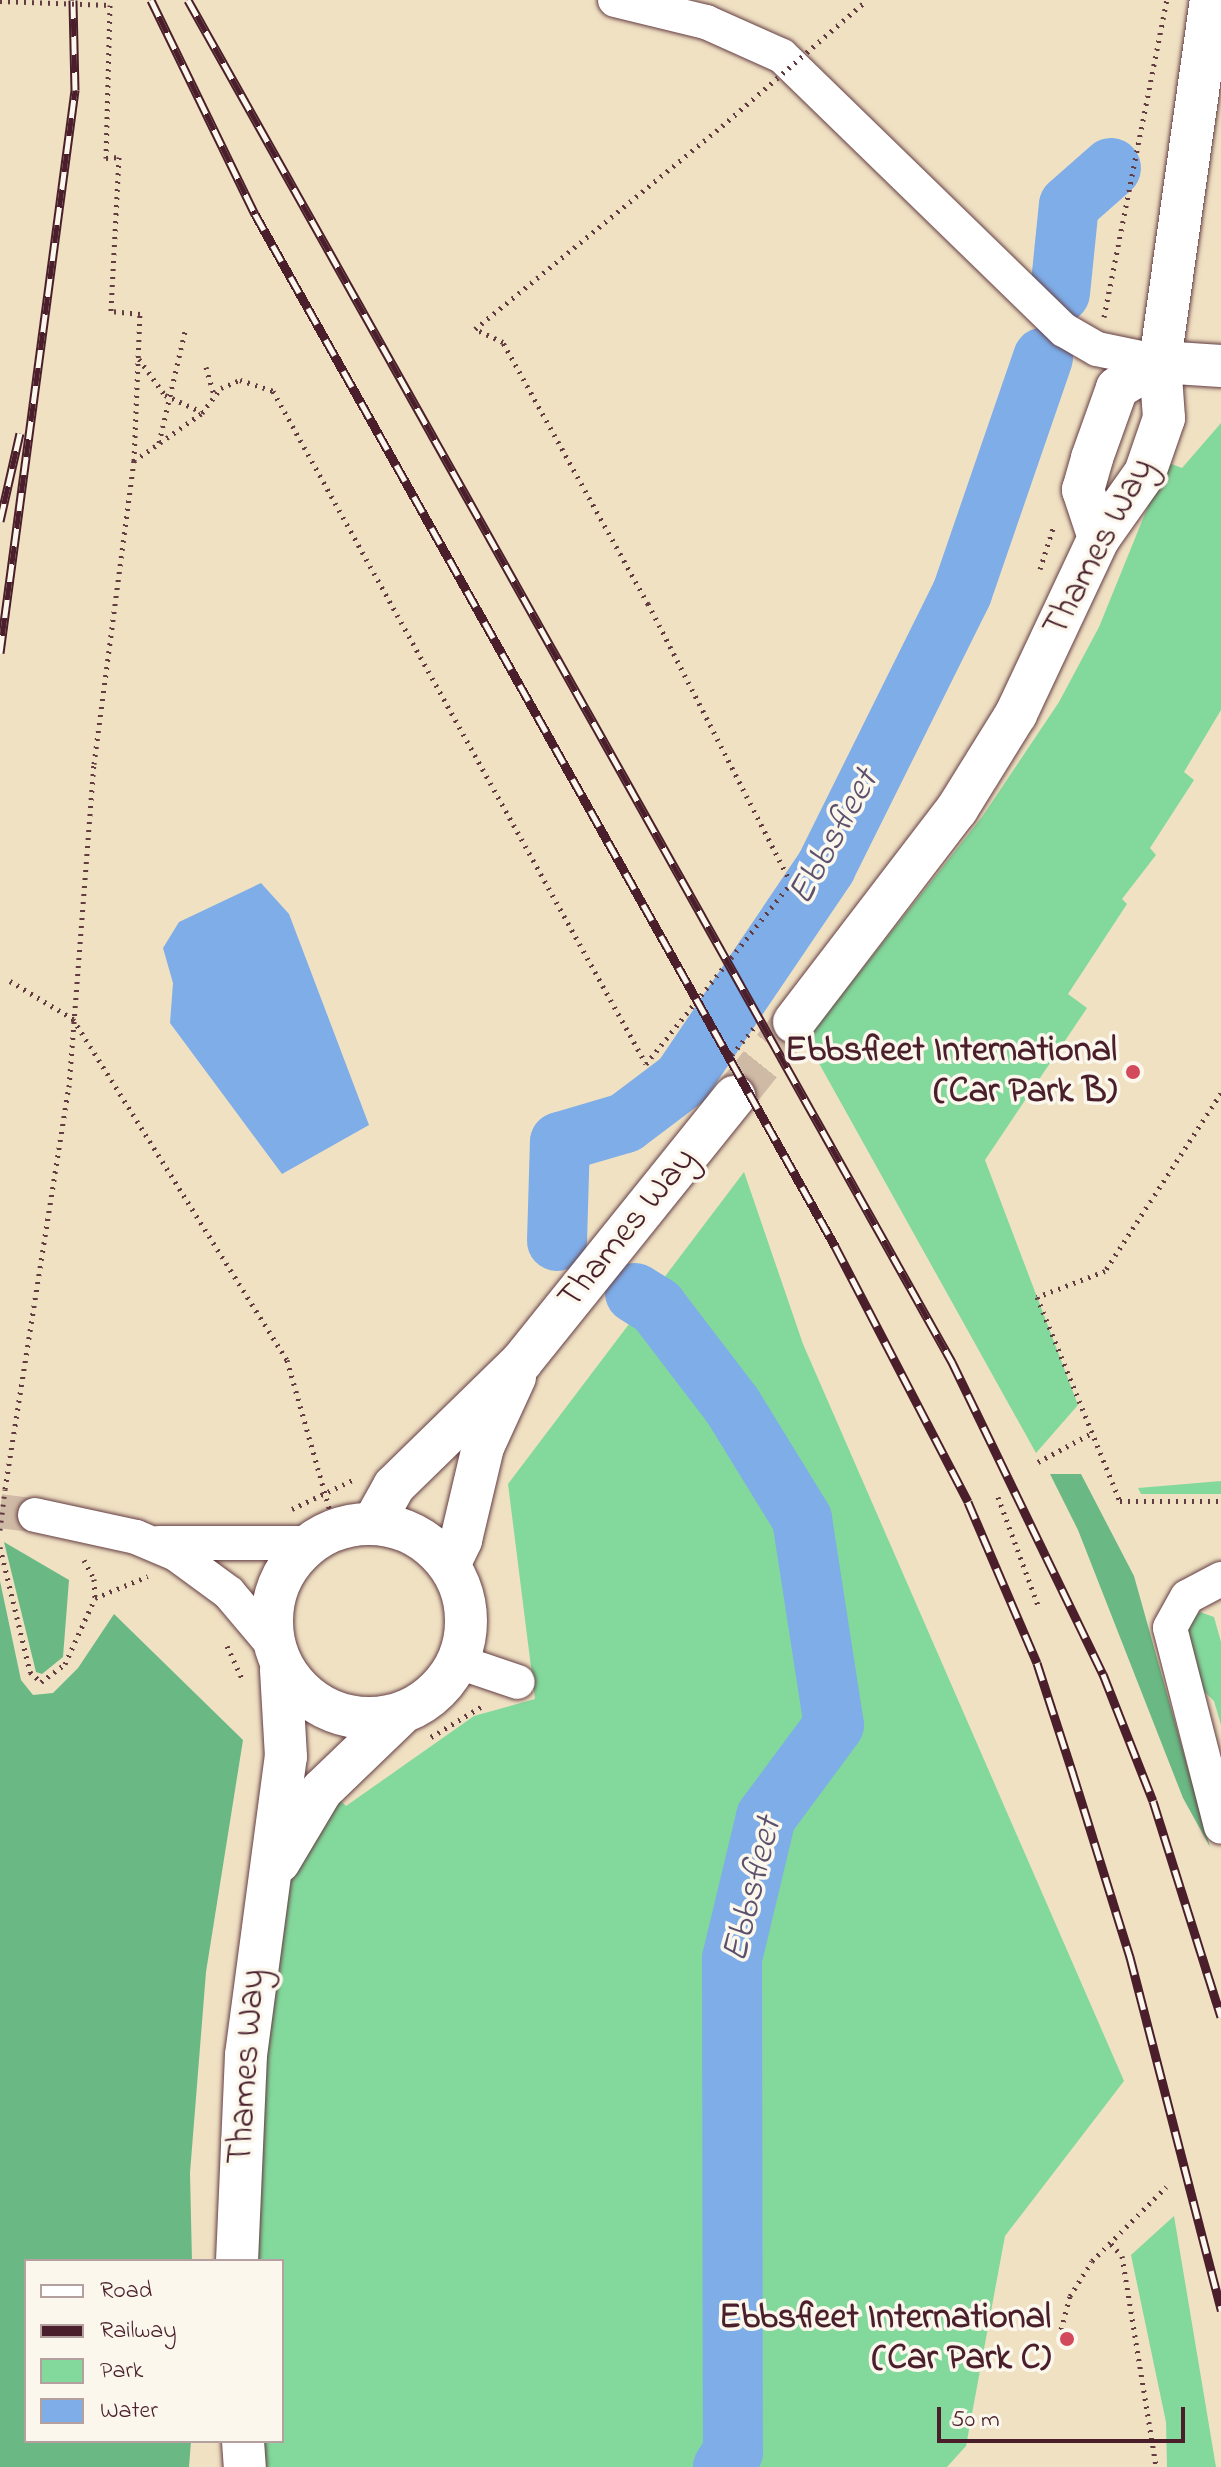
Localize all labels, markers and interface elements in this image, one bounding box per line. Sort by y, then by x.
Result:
street label: Thames Way [1035,451,1165,645]
water label: Ebbsfleet [779,763,891,913]
place label: Ebbsfleet International (Car Park B) [785,1029,1117,1114]
marker: Ebbsfleet International (Car Park B) [1124,1063,1142,1081]
street label: Thames Way [550,1139,706,1319]
water label: Ebbsfleet [714,1813,794,1967]
street label: Thames Way [220,1968,276,2166]
legend [24,2259,284,2443]
text: Road [100,2274,152,2309]
place label: Ebbsfleet International (Car Park C) [719,2296,1051,2381]
text: Railway [100,2314,177,2349]
marker: Ebbsfleet International (Car Park C) [1058,2330,1076,2348]
text: Park [100,2354,143,2389]
scale bar [941,2391,1189,2441]
text: Water [100,2394,158,2429]
text: 50 m [951,2403,1000,2438]

